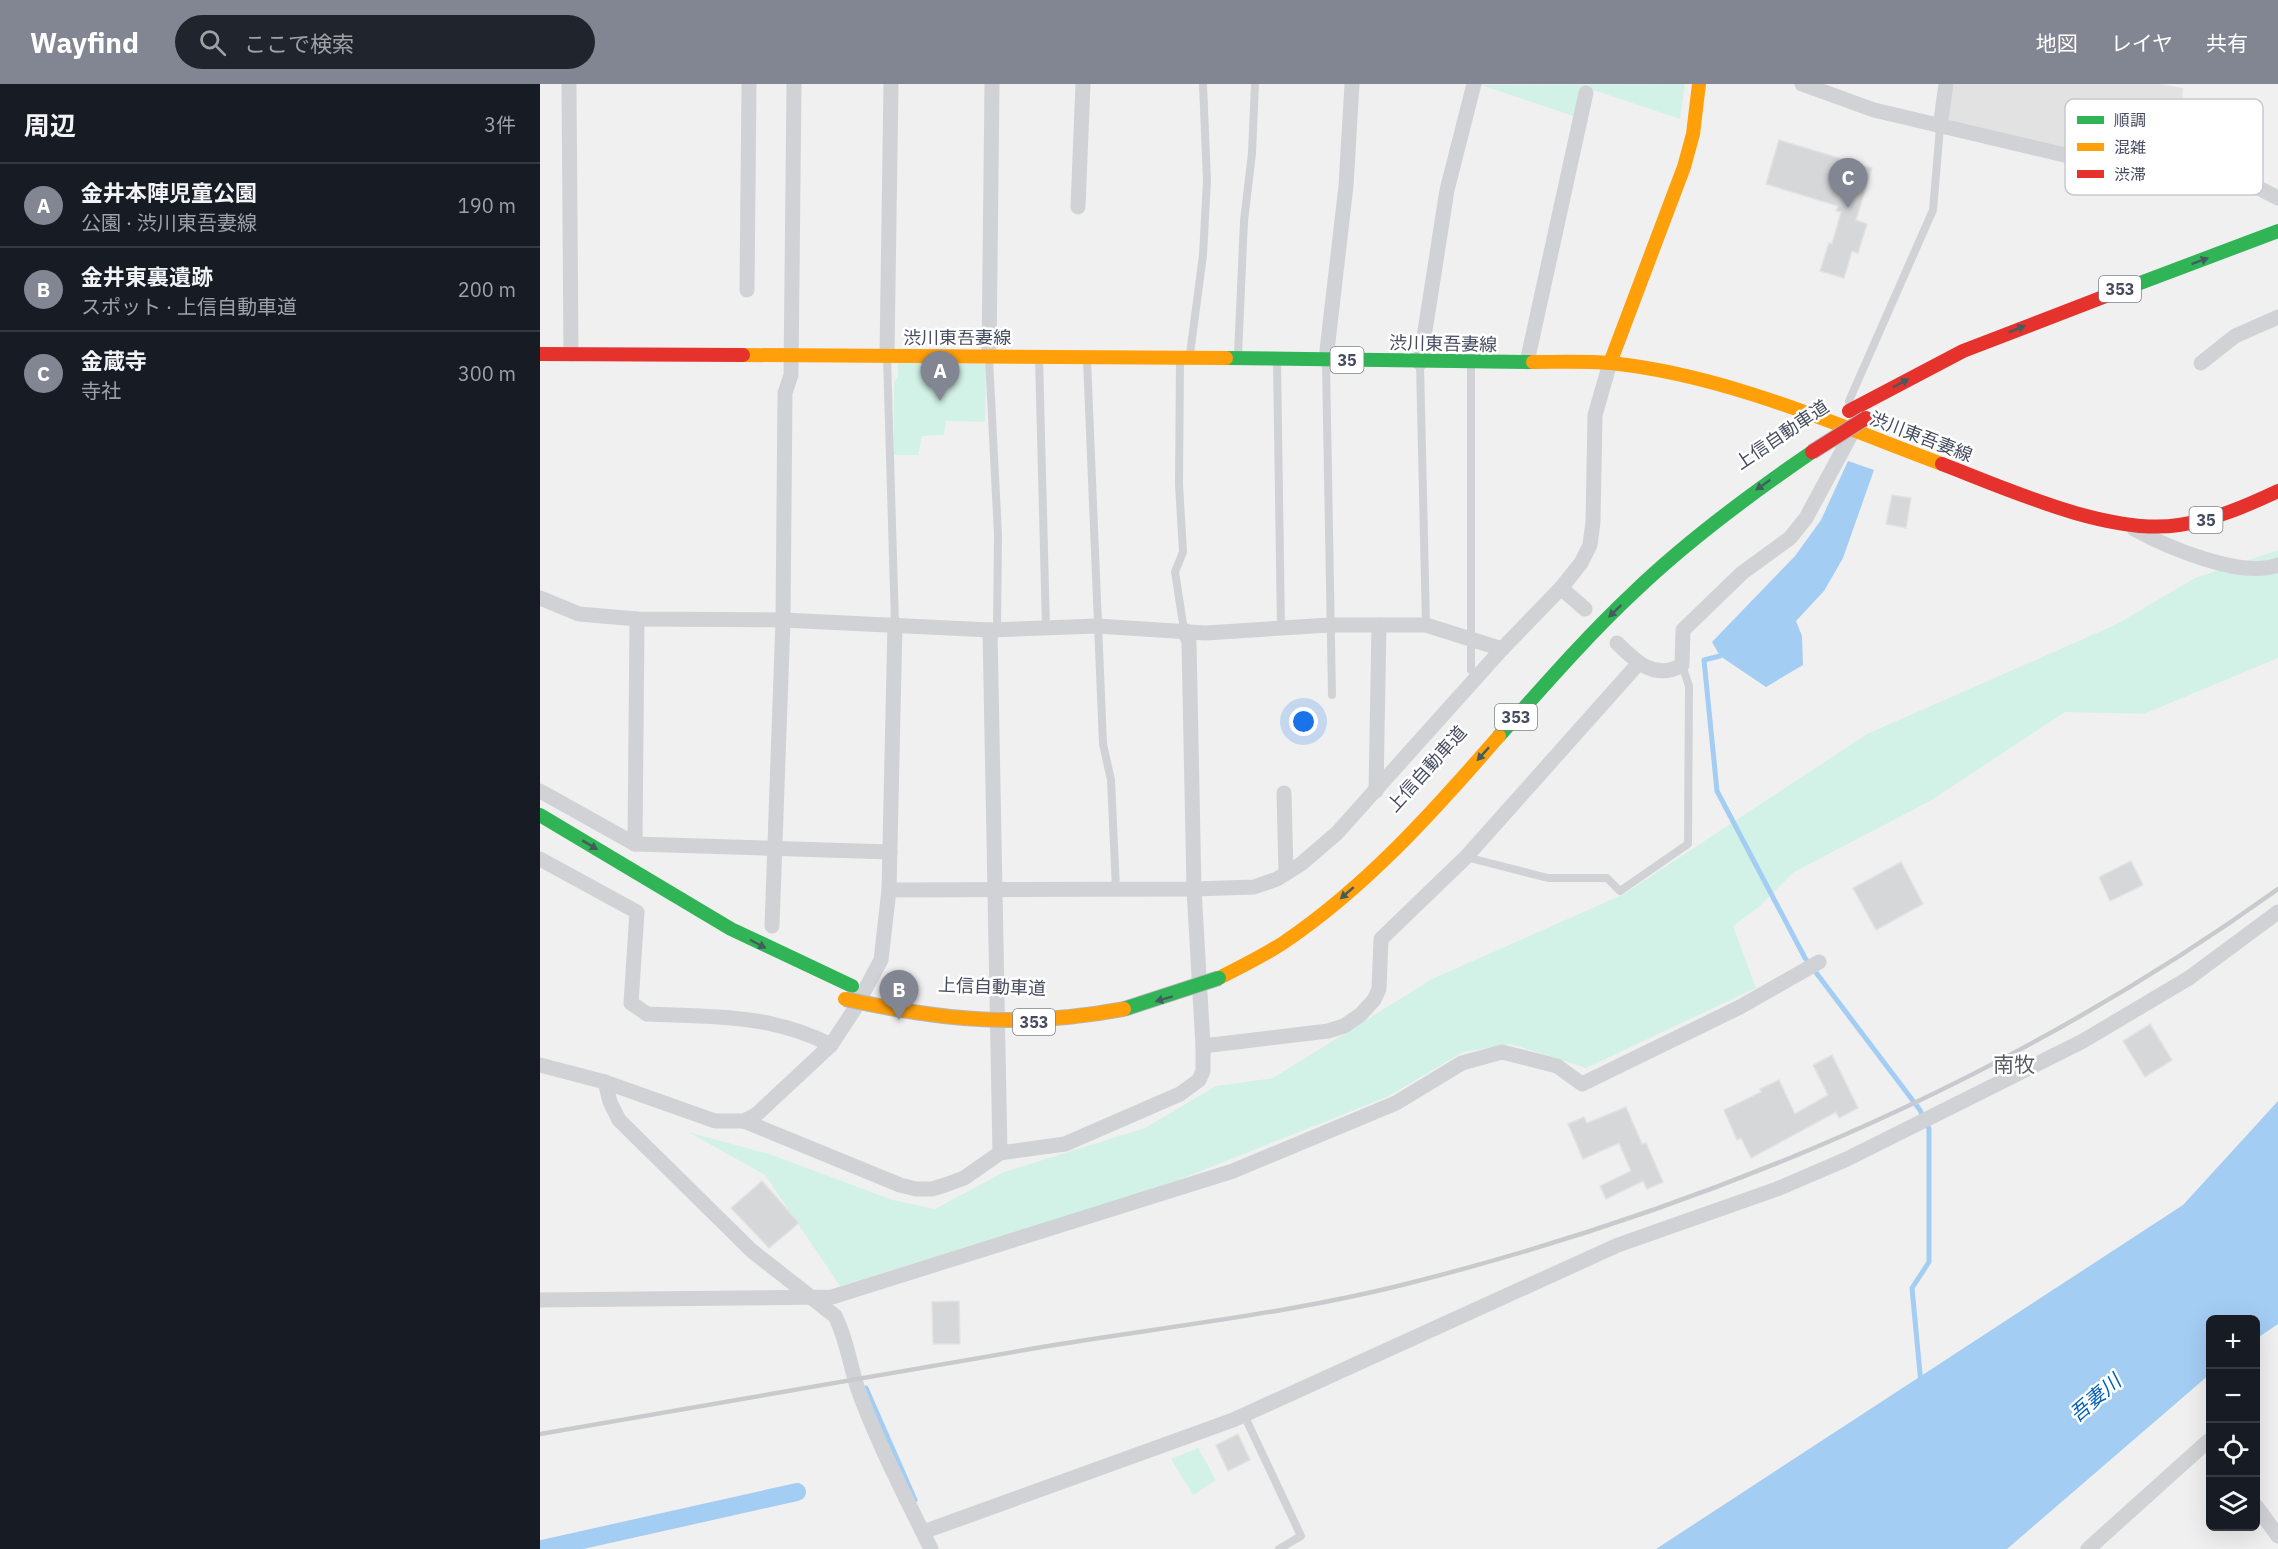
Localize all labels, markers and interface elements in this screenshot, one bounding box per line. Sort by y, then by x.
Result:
search box [175,15,595,69]
text: Wayfind [30,24,139,61]
icon: search [196,26,229,59]
text: ここで検索 [244,29,354,58]
text: 地図 [2036,29,2078,57]
text: レイヤ [2111,29,2173,57]
text: 共有 [2206,29,2248,57]
legend [2065,99,2263,195]
text: 周辺 [24,108,76,142]
text: 順調 [2114,110,2146,130]
text: 3件 [484,111,516,138]
text: 混雑 [2114,137,2146,157]
pin: C [1828,158,1868,208]
text: 渋滞 [2114,164,2146,184]
text: 金井本陣児童公園 [81,178,257,207]
text: A [37,192,50,219]
text: 190 m [458,192,516,219]
text: 公園 · 渋川東吾妻線 [81,209,257,236]
one-way arrow [2191,255,2209,265]
text: 金井東裏遺跡 [81,262,213,291]
text: B [37,276,50,303]
text: 200 m [458,276,516,303]
road number: 353 [2099,276,2141,302]
text: スポット · 上信自動車道 [81,293,297,320]
one-way arrow [2009,324,2027,334]
street label: 渋川東吾妻線 [903,326,1011,349]
street label: 渋川東吾妻線 [1389,331,1497,356]
text: 金蔵寺 [81,346,147,375]
road number: 35 [1330,347,1364,373]
pin: A [920,352,960,401]
text: C [37,360,50,387]
text: 300 m [458,360,516,387]
text: 寺社 [81,377,121,404]
one-way arrow [1892,378,1909,388]
street label: 上信自動車道 [1731,395,1833,474]
street label: 渋川東吾妻線 [1867,406,1976,467]
one-way arrow [1756,479,1772,491]
road number: 35 [2190,507,2222,533]
one-way arrow [1608,603,1622,617]
road number: 353 [1495,704,1537,730]
your location [1289,707,1318,736]
street label: 上信自動車道 [1382,721,1471,816]
one-way arrow [1477,746,1490,761]
one-way arrow [582,840,599,850]
one-way arrow [1339,887,1355,900]
one-way arrow [750,939,767,948]
pin: B [880,970,918,1020]
street label: 上信自動車道 [938,973,1046,1000]
one-way arrow [1155,995,1173,1004]
road number: 353 [1013,1009,1055,1035]
district label: 南牧 [1993,1050,2035,1078]
map controls [2206,1315,2260,1531]
button: + [2206,1315,2260,1369]
water label: 吾妻川 [2063,1366,2128,1427]
button: − [2206,1369,2260,1423]
button: locate [2206,1423,2260,1477]
button: layers [2206,1477,2260,1531]

